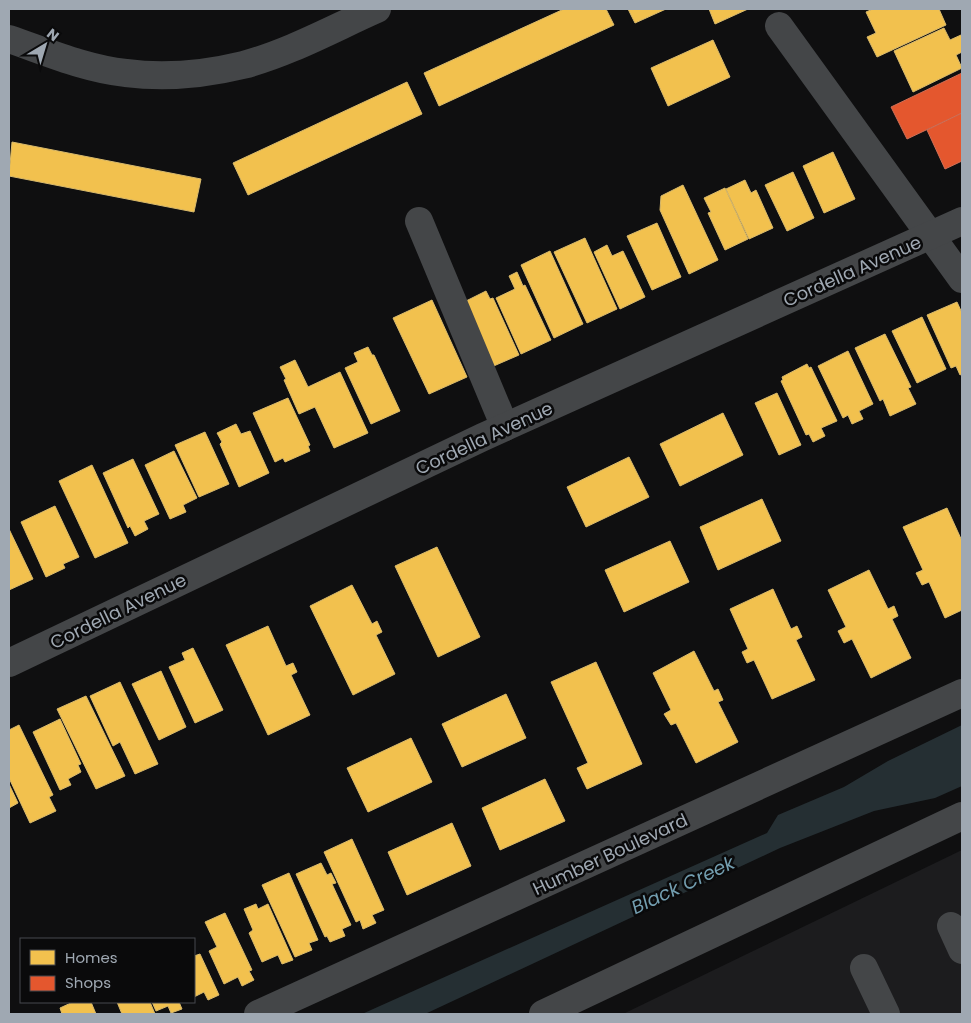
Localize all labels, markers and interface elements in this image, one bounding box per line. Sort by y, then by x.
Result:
north arrow [20,20,70,70]
text: N [43,24,63,46]
street label: Cordella Avenue [779,229,925,313]
street label: Cordella Avenue [411,395,557,481]
street label: Cordella Avenue [46,567,190,655]
street label: Humber Boulevard [529,807,691,901]
water label: Black Creek [627,849,740,921]
legend [20,938,195,1003]
text: Homes [65,947,118,968]
text: Shops [65,972,111,993]

